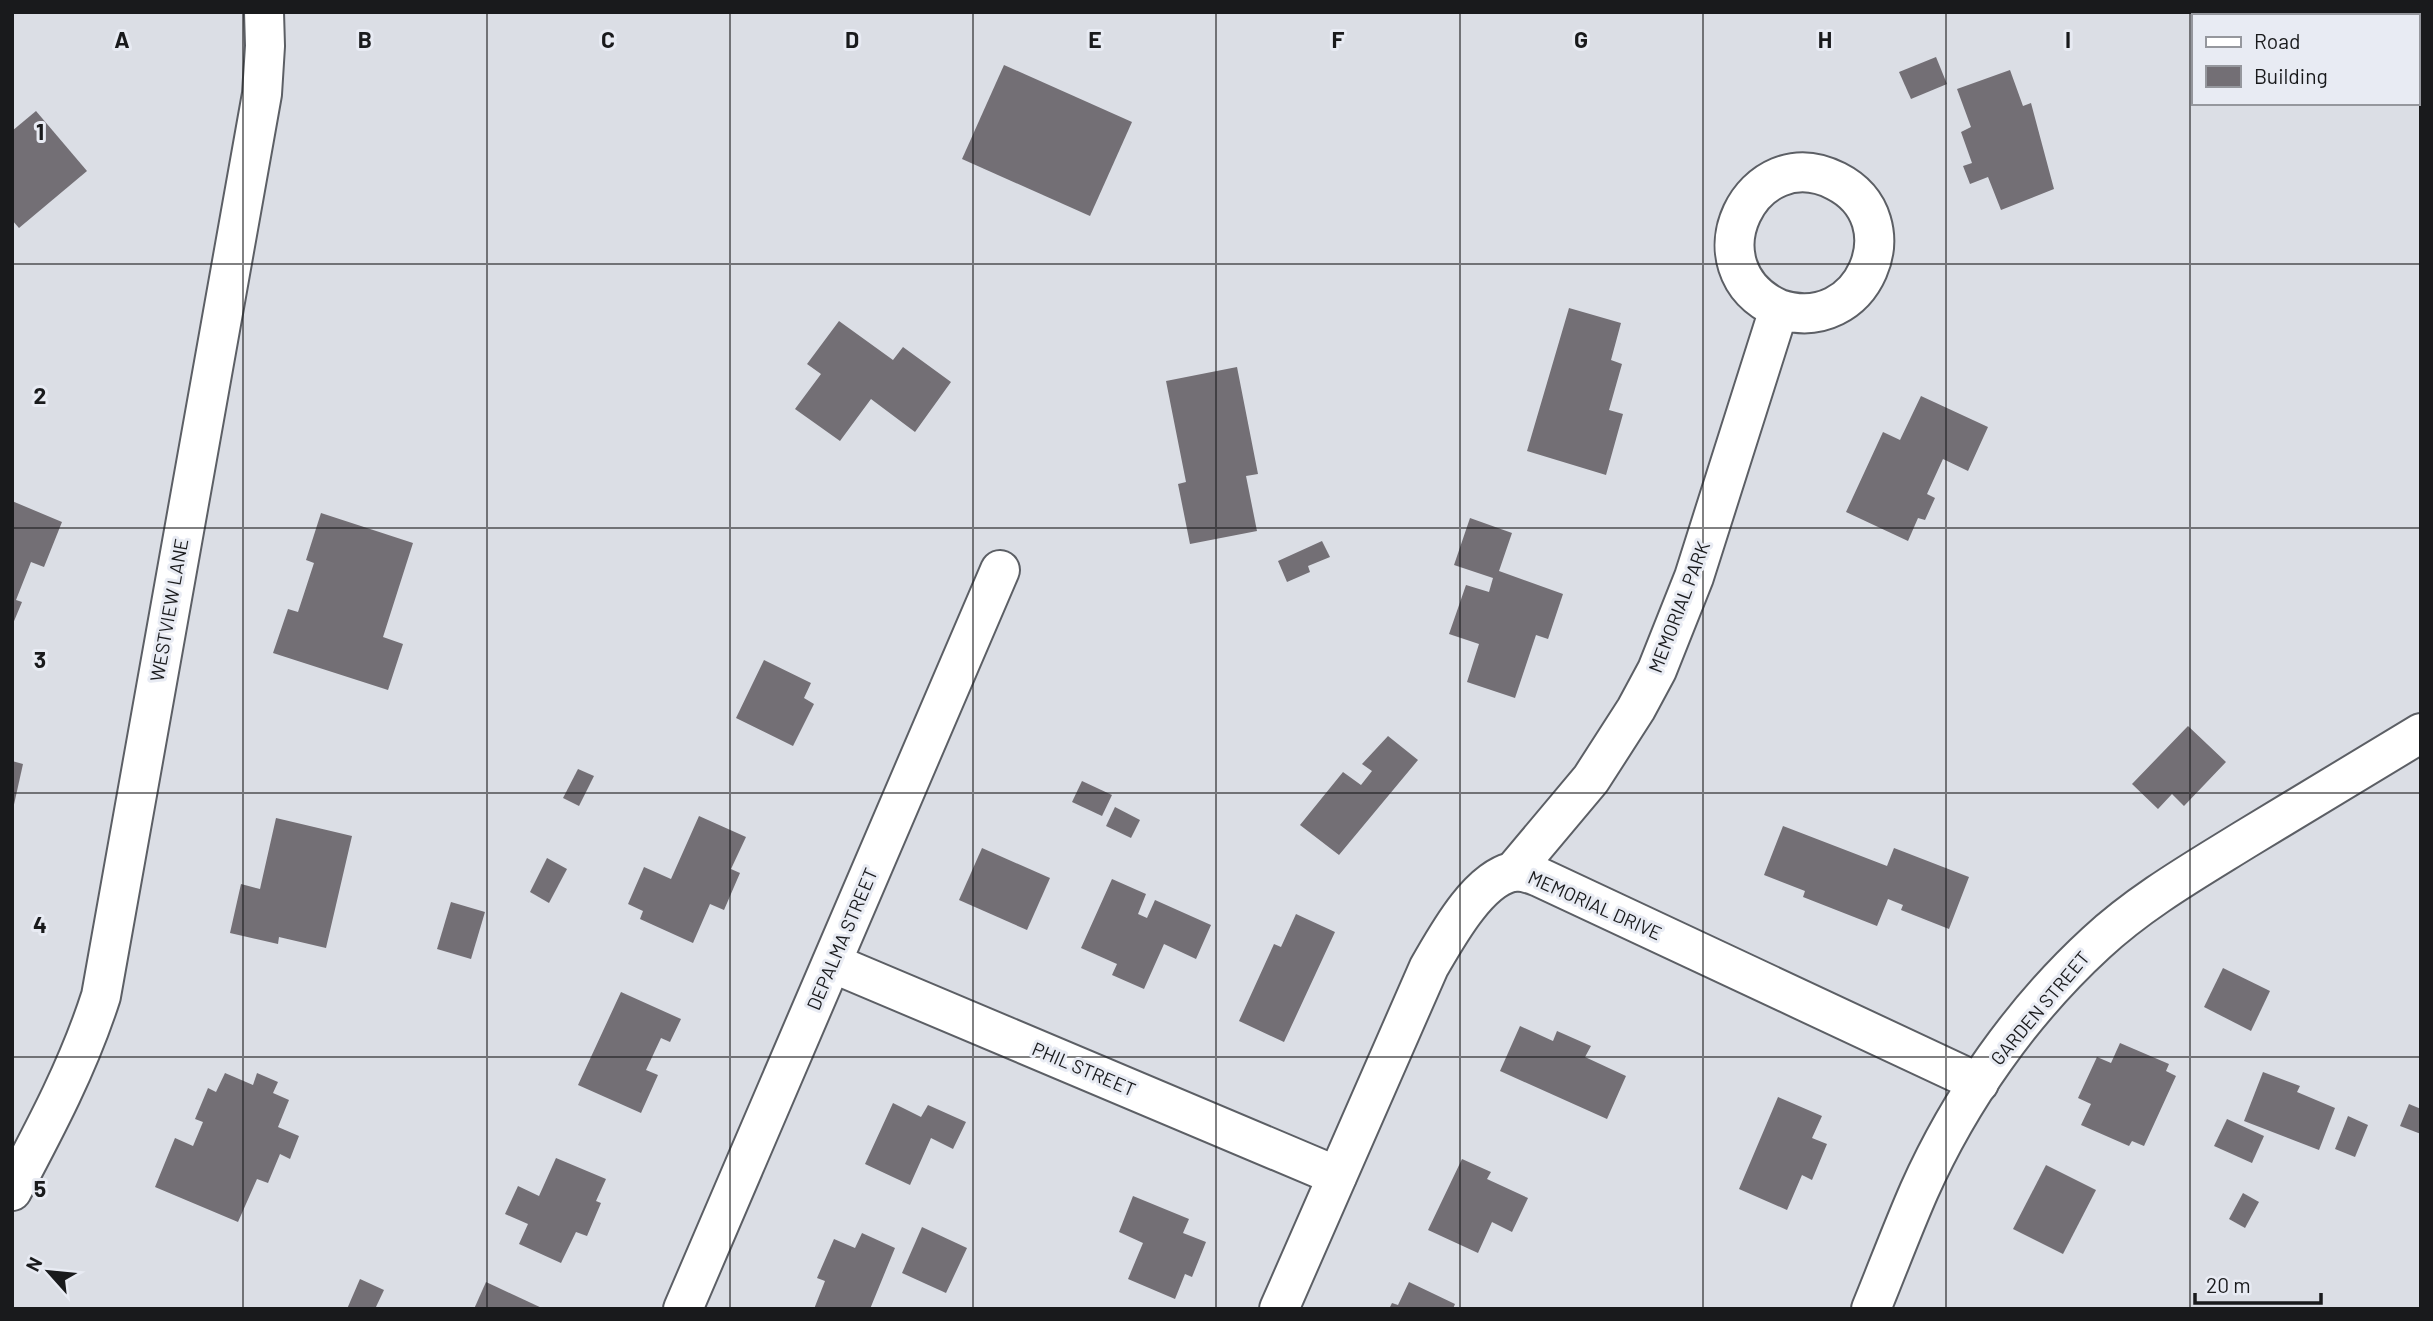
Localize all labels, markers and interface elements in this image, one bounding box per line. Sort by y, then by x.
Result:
legend [2192,14,2419,105]
text: A [114,25,130,53]
text: B [358,25,372,53]
text: C [601,25,615,53]
text: D [845,25,859,53]
text: E [1088,25,1102,53]
text: F [1332,25,1345,53]
text: G [1574,25,1588,53]
text: H [1818,25,1832,53]
text: I [2065,25,2071,53]
text: Road [2254,28,2300,53]
text: Building [2254,63,2328,88]
text: 1 [36,117,44,145]
text: 2 [34,381,46,409]
street label: WESTVIEW LANE [145,537,192,683]
street label: MEMORIAL PARK [1643,538,1714,676]
text: 3 [34,645,46,673]
street label: DEPALMA STREET [801,864,882,1013]
street label: MEMORIAL DRIVE [1525,865,1666,944]
text: 4 [33,910,47,938]
street label: GARDEN STREET [1985,946,2094,1069]
street label: PHIL STREET [1029,1036,1139,1101]
text: 5 [34,1174,46,1202]
north arrow [14,1237,84,1307]
text: N [20,1253,47,1275]
scale bar [2195,1262,2321,1306]
text: 20 m [2206,1272,2251,1297]

